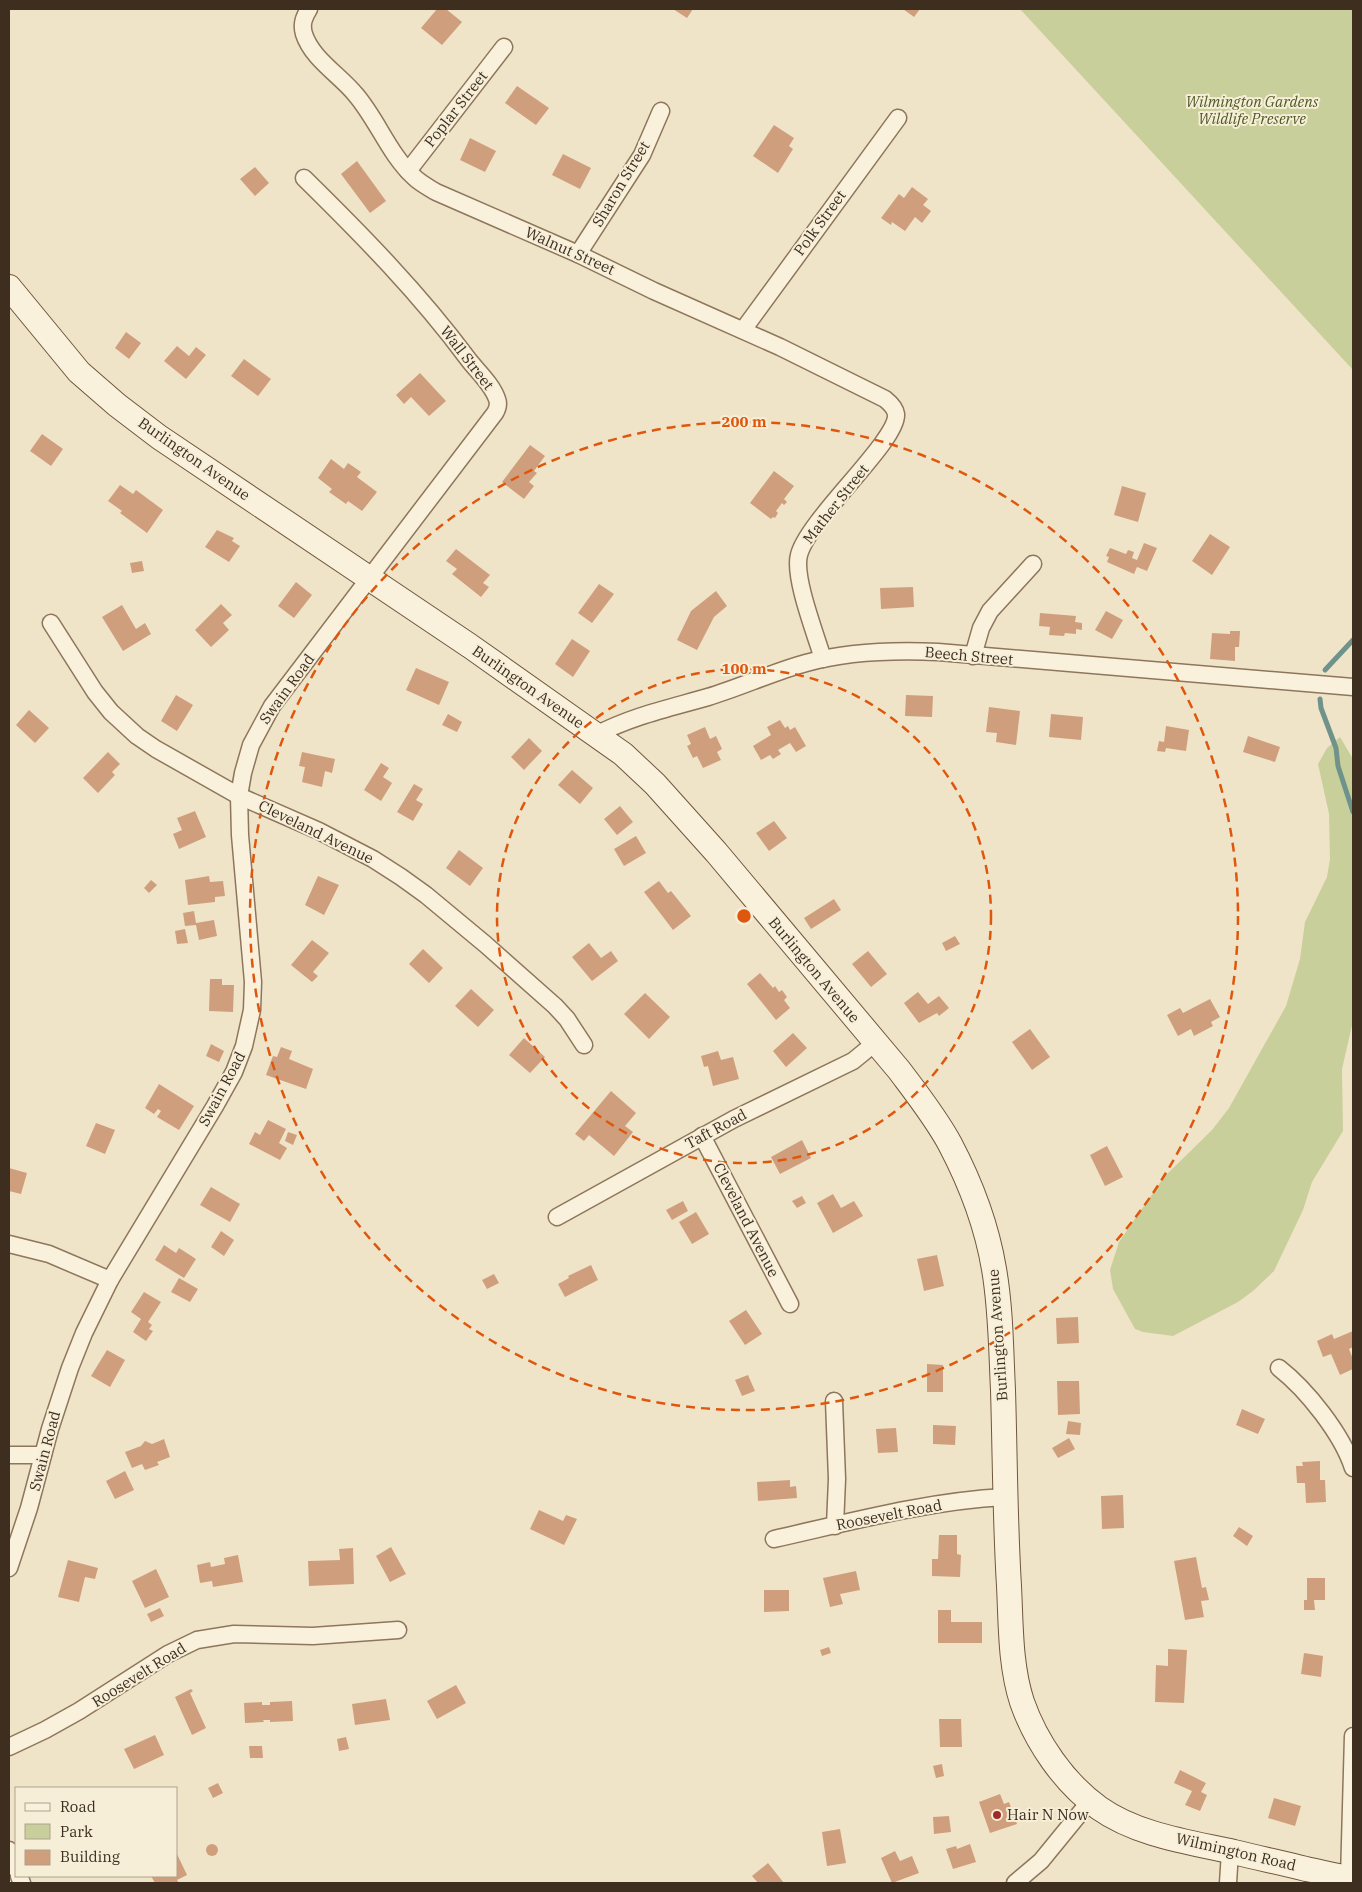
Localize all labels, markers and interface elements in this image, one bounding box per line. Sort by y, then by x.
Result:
street label: Poplar Street [420,67,491,151]
park label: Wilmington Gardens Wildlife Preserve [1186,92,1319,128]
street label: Sharon Street [588,137,654,230]
street label: Polk Street [789,186,850,259]
street label: Walnut Street [522,222,618,279]
street label: Wall Street [436,322,498,394]
text: 200 m [721,412,767,431]
street label: Burlington Avenue [135,413,254,504]
street label: Mather Street [799,460,873,547]
street label: Burlington Avenue [469,641,588,732]
street label: Beech Street [924,642,1014,669]
street label: Swain Road [255,650,318,728]
text: 100 m [721,659,767,678]
street label: Cleveland Avenue [256,795,377,868]
centre of rings [735,907,753,925]
street label: Burlington Avenue [765,913,864,1026]
street label: Swain Road [194,1048,249,1129]
street label: Taft Road [682,1104,750,1153]
street label: Cleveland Avenue [709,1159,783,1280]
street label: Burlington Avenue [983,1268,1012,1402]
street label: Swain Road [25,1409,64,1493]
street label: Roosevelt Road [834,1495,943,1534]
street label: Roosevelt Road [88,1638,189,1711]
legend [15,1787,178,1877]
text: Road [60,1797,96,1816]
place label: Hair N Now [1007,1805,1089,1824]
marker: Hair N Now [991,1809,1003,1821]
text: Park [60,1822,93,1841]
street label: Wilmington Road [1174,1828,1298,1875]
text: Building [60,1847,120,1866]

